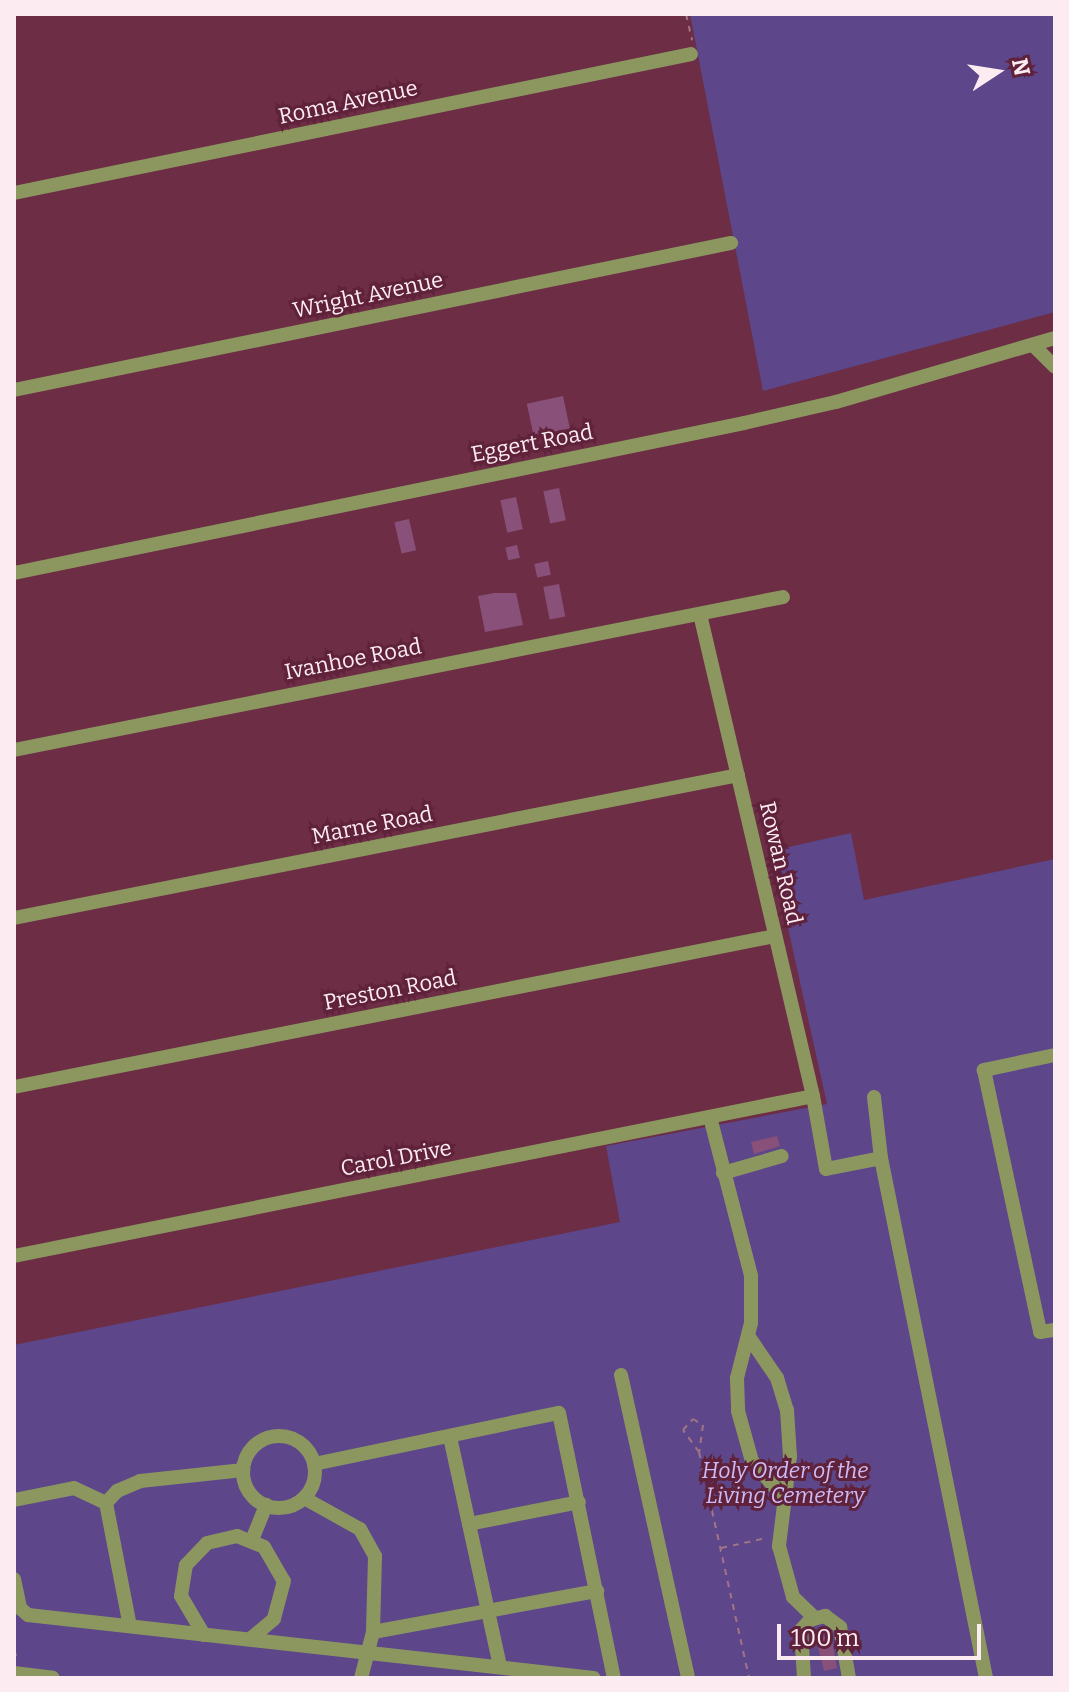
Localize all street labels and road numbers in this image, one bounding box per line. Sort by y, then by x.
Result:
street label: Roma Avenue [276,74,420,130]
street label: Wright Avenue [290,266,446,324]
street label: Eggert Road [469,418,595,468]
street label: Ivanhoe Road [282,633,424,685]
street label: Rowan Road [754,799,808,927]
street label: Marne Road [309,800,435,850]
street label: Preston Road [321,964,459,1016]
street label: Carol Drive [338,1134,454,1182]

